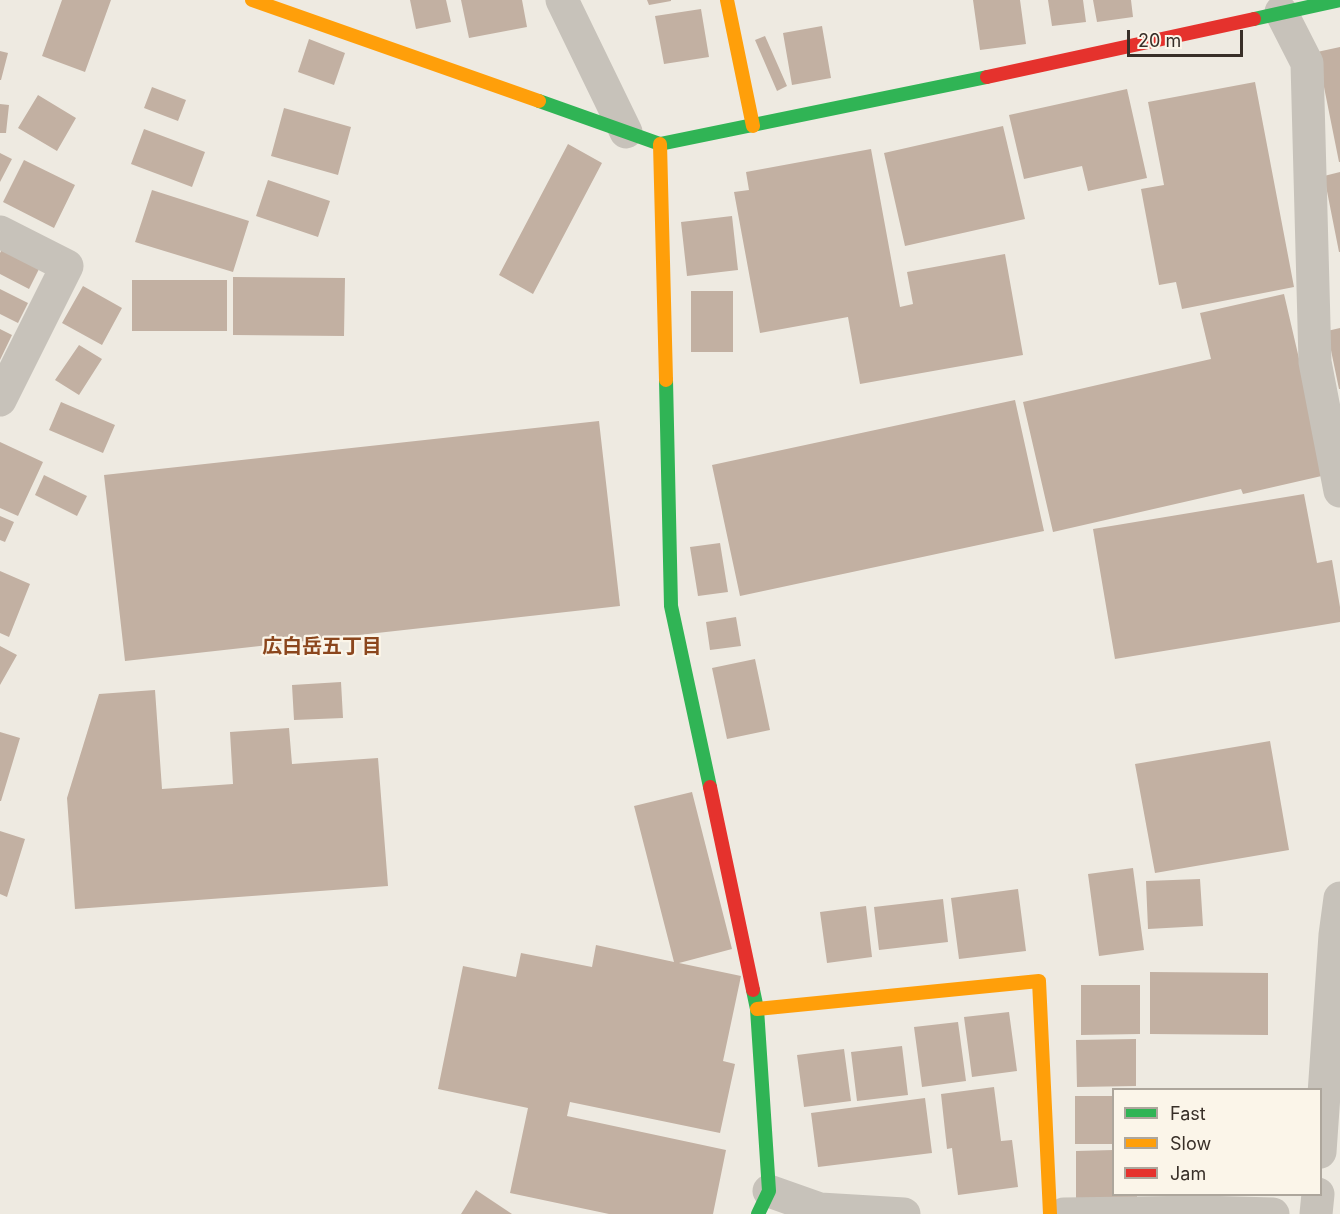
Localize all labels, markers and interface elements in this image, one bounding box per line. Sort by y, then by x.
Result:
scale bar [1130,18,1246,56]
text: 20 m [1138,30,1181,51]
district label: 広白岳五丁目 [262,635,382,659]
legend [1112,1088,1322,1196]
text: Fast [1170,1103,1206,1124]
text: Slow [1170,1133,1211,1154]
text: Jam [1170,1163,1206,1184]

